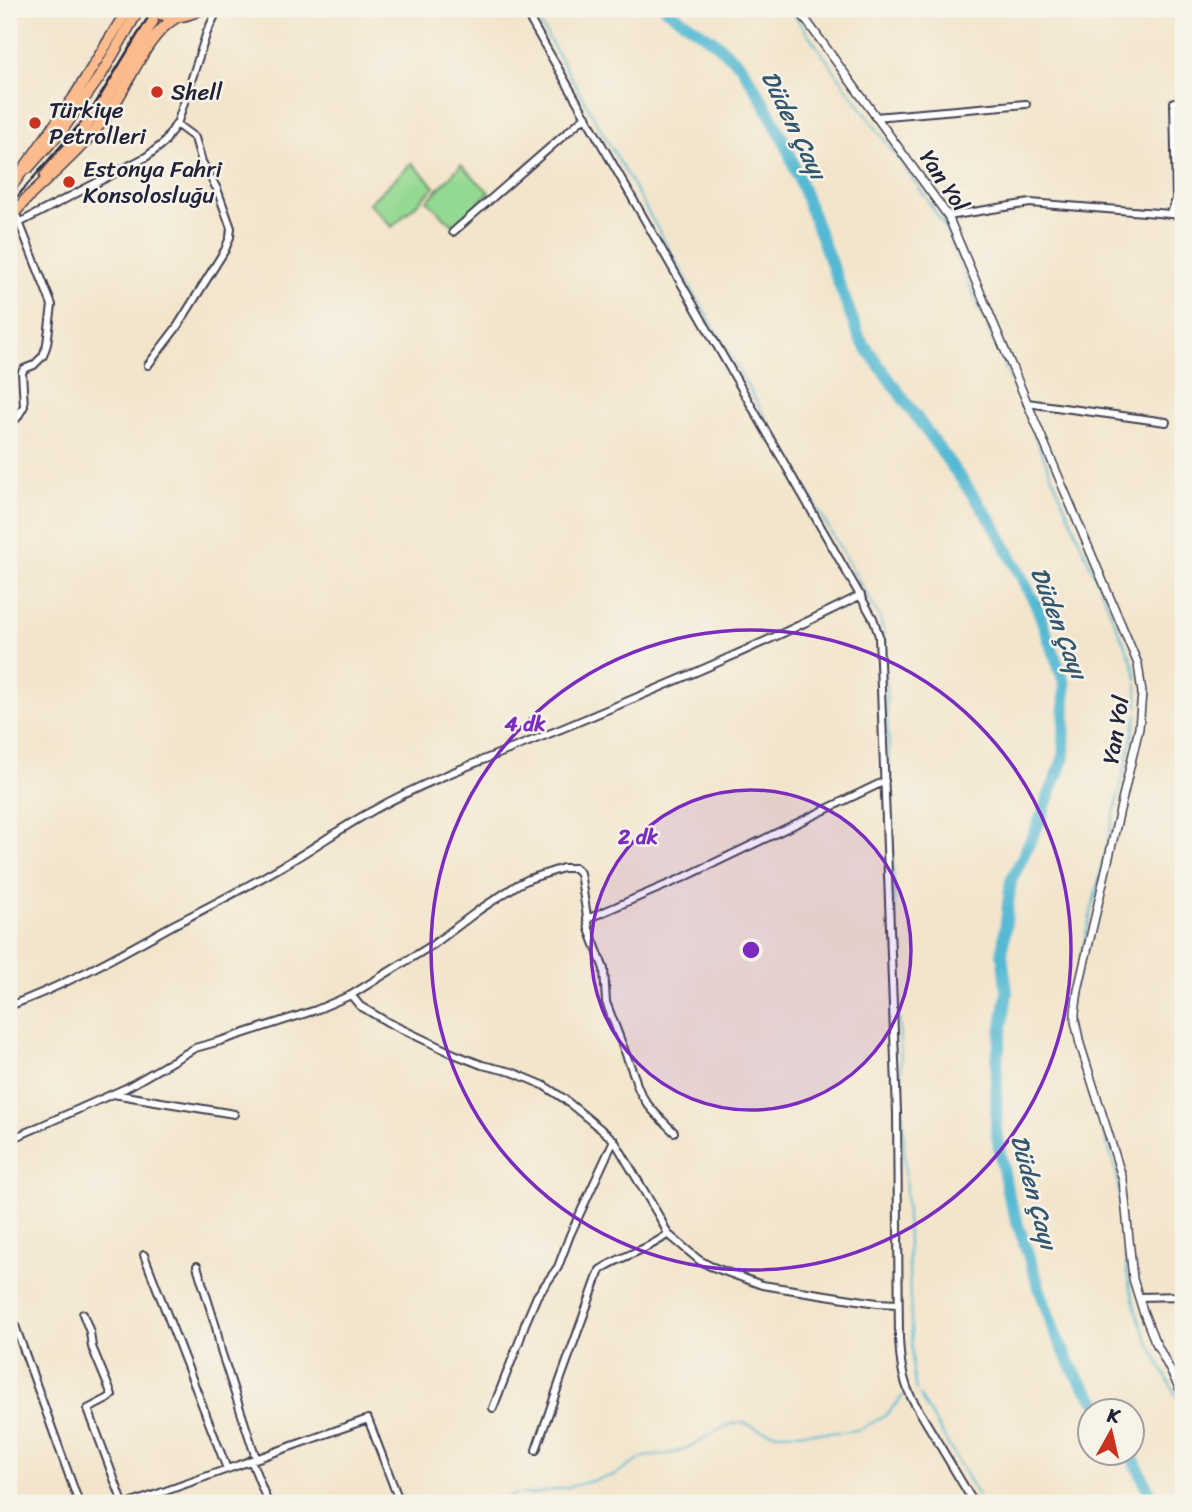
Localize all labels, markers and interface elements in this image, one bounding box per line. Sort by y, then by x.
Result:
water label: Düden Çayı [749,63,840,189]
place label: Shell [171,72,223,113]
marker: Shell [149,84,165,100]
place label: Türkiye Petrolleri [49,90,147,157]
marker: Türkiye Petrolleri [27,115,43,131]
street label: Yan Yol [908,141,980,221]
place label: Estonya Fahri Konsolosluğu [83,149,223,216]
marker: Estonya Fahri Konsolosluğu [61,174,77,190]
water label: Düden Çayı [1018,561,1100,688]
street label: Yan Yol [1090,693,1142,767]
text: 4 dk [504,705,546,743]
text: 2 dk [617,818,659,856]
centre of rings [739,938,763,962]
water label: Düden Çayı [999,1130,1070,1256]
north arrow [1076,1396,1146,1466]
text: K [1104,1398,1123,1433]

